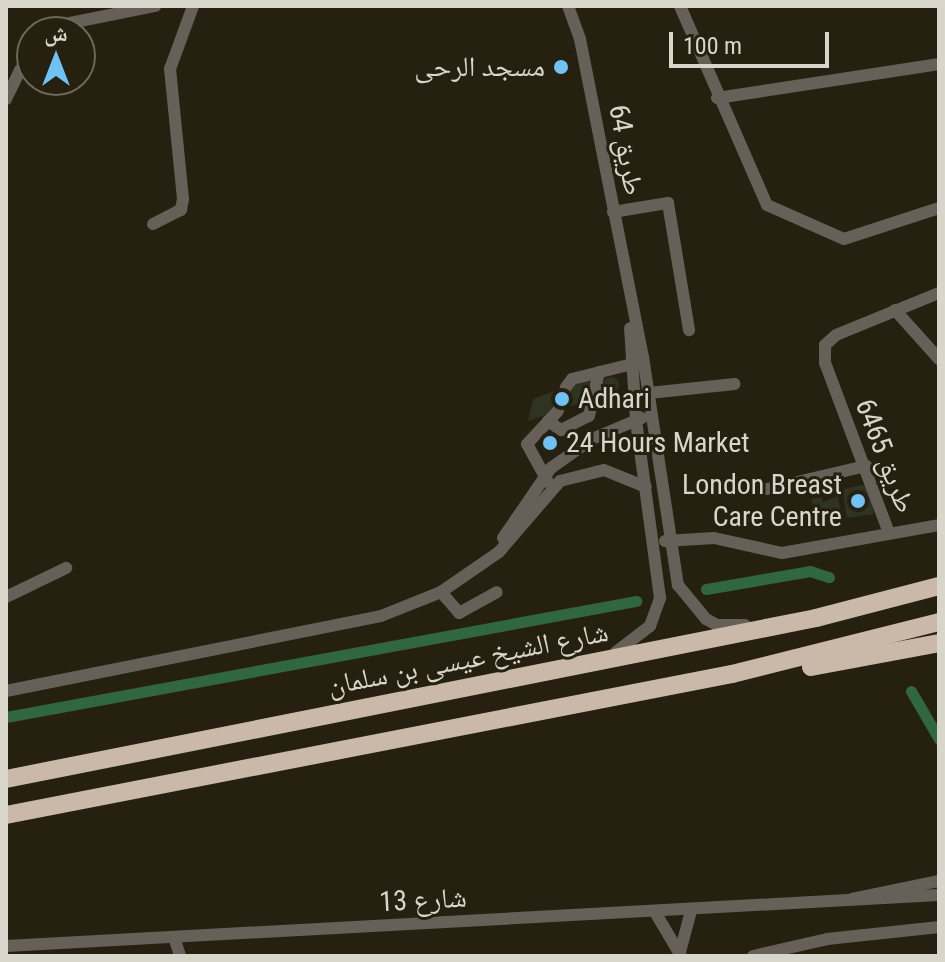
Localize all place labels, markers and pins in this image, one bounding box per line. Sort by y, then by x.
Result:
place label: مسجد الرحى [414,50,545,84]
marker: مسجد الرحى [552,58,570,76]
place label: Adhari [578,382,650,416]
marker: Adhari [553,390,571,408]
place label: 24 Hours Market [566,426,750,460]
marker: 24 Hours Market [541,434,559,452]
place label: London Breast Care Centre [682,468,842,534]
marker: London Breast Care Centre [849,492,867,510]

